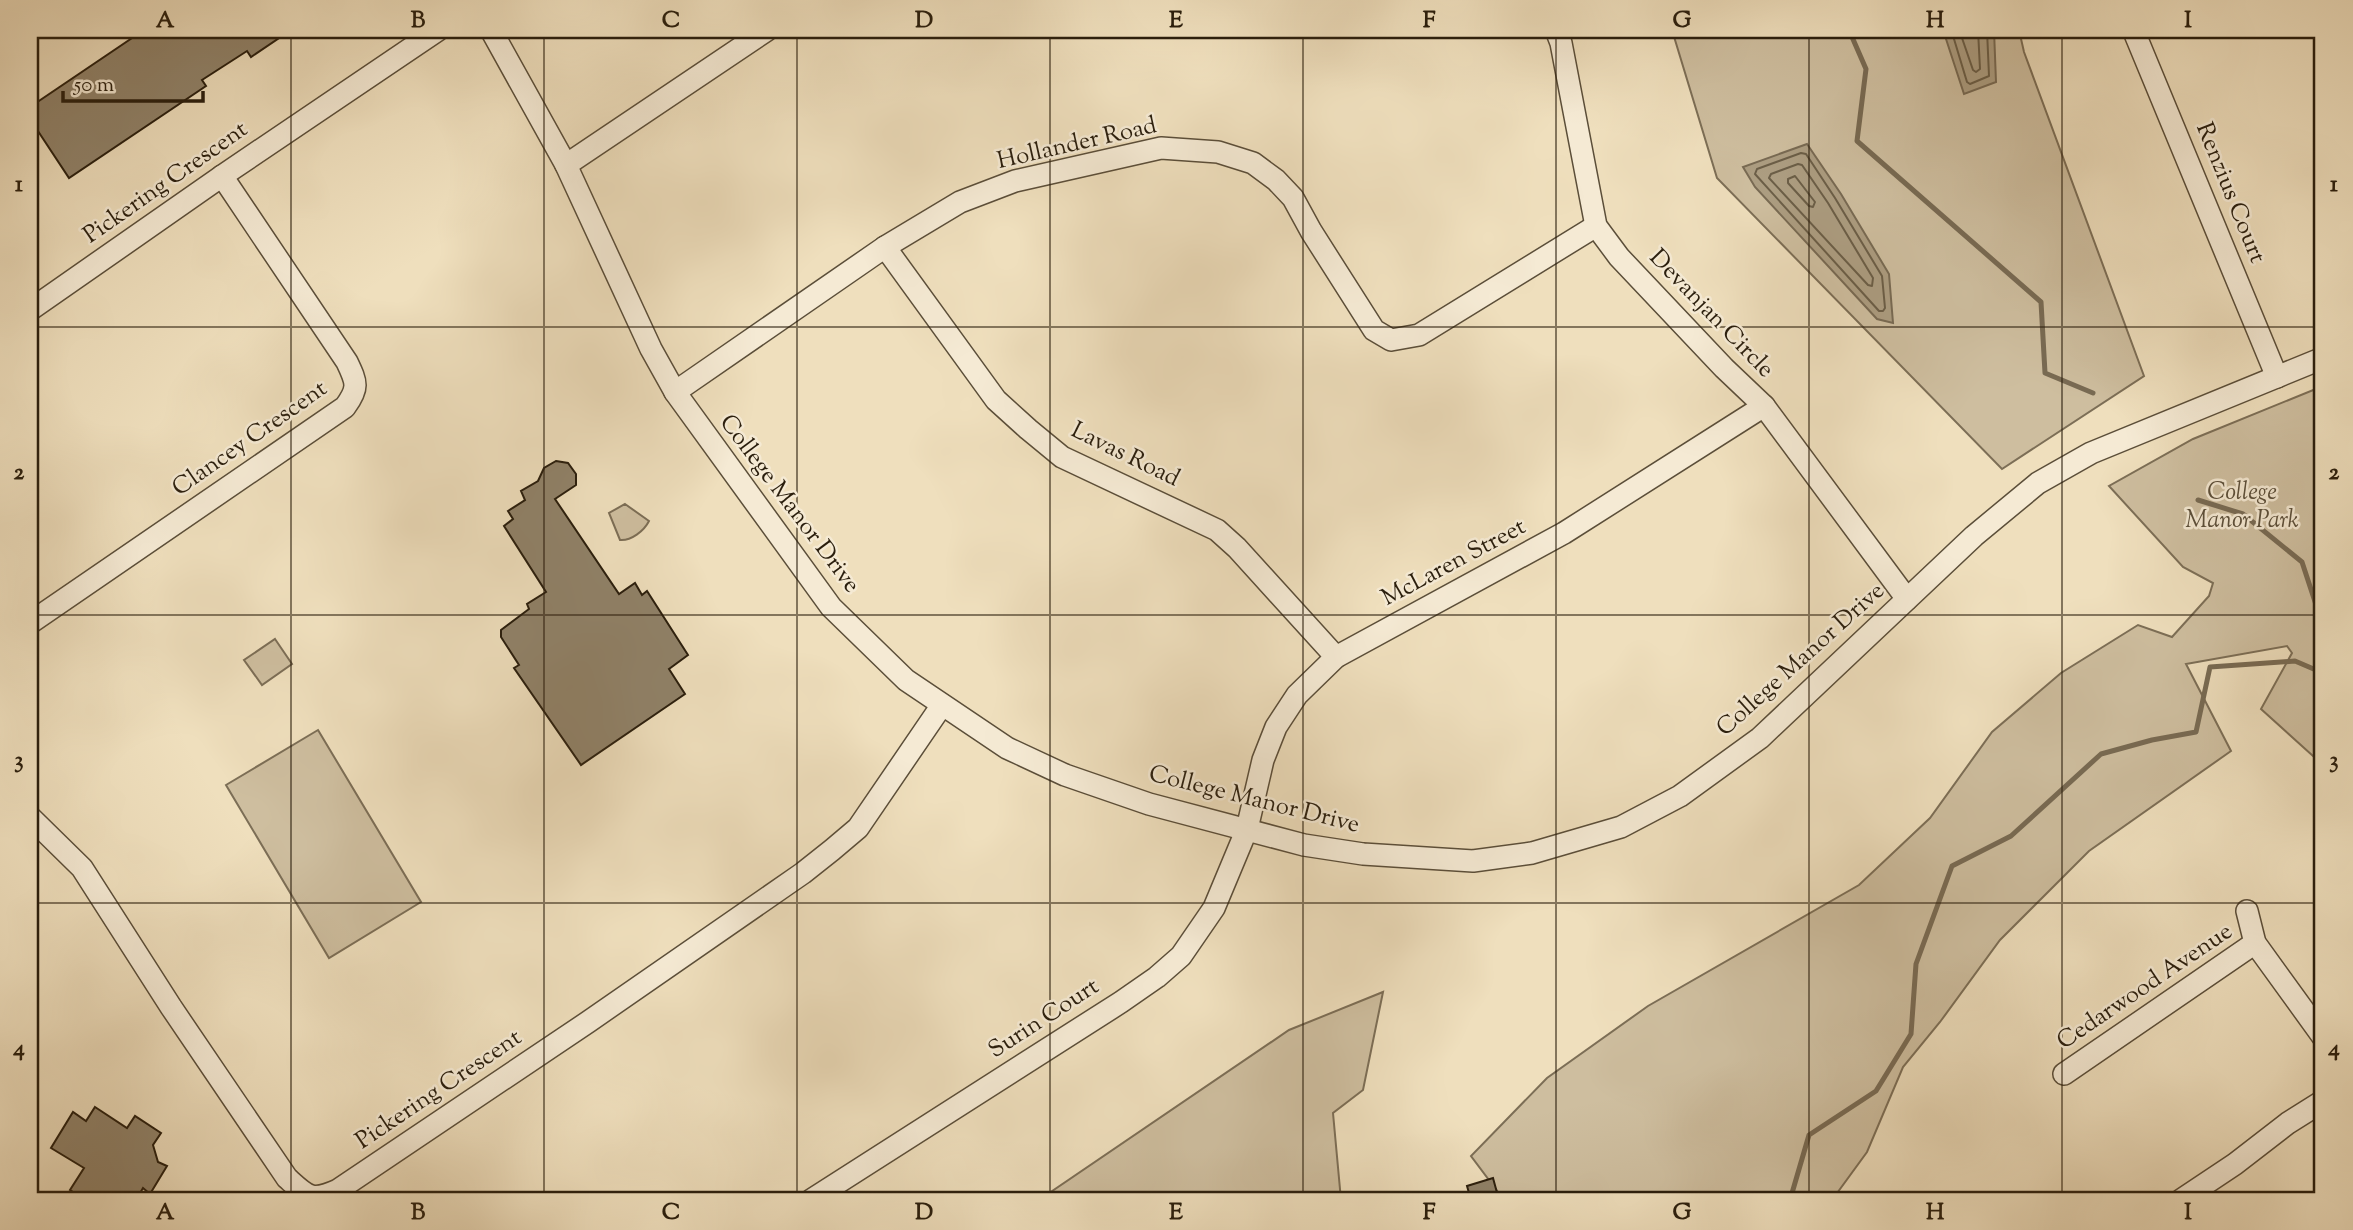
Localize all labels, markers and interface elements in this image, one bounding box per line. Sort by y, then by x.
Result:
text: A [156,5,175,38]
text: B [411,5,426,38]
text: C [662,5,680,38]
text: D [915,5,933,38]
text: E [1169,5,1183,38]
text: F [1423,5,1436,38]
text: G [1673,5,1692,38]
text: H [1926,5,1945,38]
text: I [2184,5,2192,38]
scale bar [63,60,203,104]
text: 50 m [73,71,114,101]
street label: Hollander Road [994,109,1161,179]
street label: Pickering Crescent [77,113,255,253]
street label: Renzius Court [2186,118,2274,268]
text: 1 [15,169,23,202]
text: 1 [2330,169,2338,202]
street label: Devanjan Circle [1641,242,1781,386]
street label: Clancey Crescent [165,373,335,505]
street label: College Manor Drive [710,408,868,600]
street label: Lavas Road [1065,414,1186,496]
text: 2 [14,457,25,490]
text: 2 [2329,457,2340,490]
park label: College Manor Park [2185,476,2299,538]
street label: McLaren Street [1376,511,1532,615]
street label: College Manor Drive [1709,575,1893,745]
text: 3 [14,745,24,778]
text: 3 [2329,745,2339,778]
street label: College Manor Drive [1145,757,1363,843]
street label: Cedarwood Avenue [2050,915,2240,1059]
street label: Surin Court [982,970,1106,1068]
street label: Pickering Crescent [349,1022,529,1158]
text: 4 [12,1033,25,1066]
text: 4 [2327,1033,2340,1066]
text: A [156,1197,175,1230]
text: B [411,1197,426,1230]
text: C [662,1197,680,1230]
text: D [915,1197,933,1230]
text: E [1169,1197,1183,1230]
text: F [1423,1197,1436,1230]
text: G [1673,1197,1692,1230]
text: H [1926,1197,1945,1230]
text: I [2184,1197,2192,1230]

